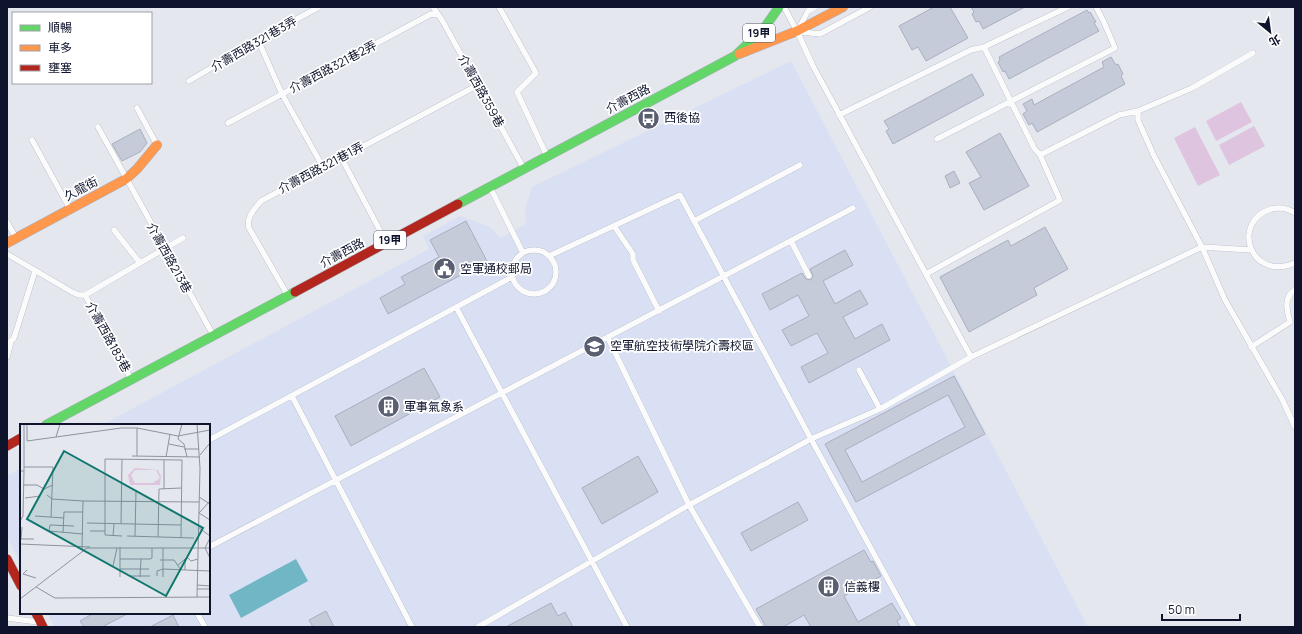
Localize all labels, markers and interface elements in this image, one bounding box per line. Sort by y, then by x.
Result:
legend [12,12,152,84]
street label: 介壽西路321巷3弄 [208,12,300,75]
north arrow [1250,12,1290,52]
text: 順暢 [48,19,72,36]
road number: 19甲 [743,24,775,42]
text: 北 [1267,32,1284,50]
street label: 介壽西路321巷2弄 [286,36,380,97]
text: 車多 [48,39,72,56]
street label: 介壽西路359巷 [454,51,509,130]
text: 壅塞 [48,59,72,76]
street label: 介壽西路 [603,80,653,117]
bus stop icon: 西後協 [636,105,662,131]
place label: 西後協 [664,109,700,126]
street label: 介壽西路321巷1弄 [275,138,367,197]
street label: 久龍街 [61,173,101,205]
street label: 介壽西路213巷 [143,219,196,296]
road number: 19甲 [374,231,406,249]
street label: 介壽西路 [317,234,367,271]
public building icon: 空軍通校郵局 [431,256,457,282]
place label: 空軍通校郵局 [460,260,532,277]
street label: 介壽西路183巷 [82,298,135,375]
school or university icon: 空軍航空技術學院介壽校區 [582,333,608,359]
place label: 空軍航空技術學院介壽校區 [610,337,754,354]
building icon: 軍事氣象系 [375,394,401,420]
place label: 軍事氣象系 [404,398,464,415]
inset map [20,424,210,614]
building icon: 信義樓 [815,574,841,600]
place label: 信義樓 [844,578,880,595]
scale bar [1162,596,1240,622]
text: 50 m [1168,601,1195,618]

